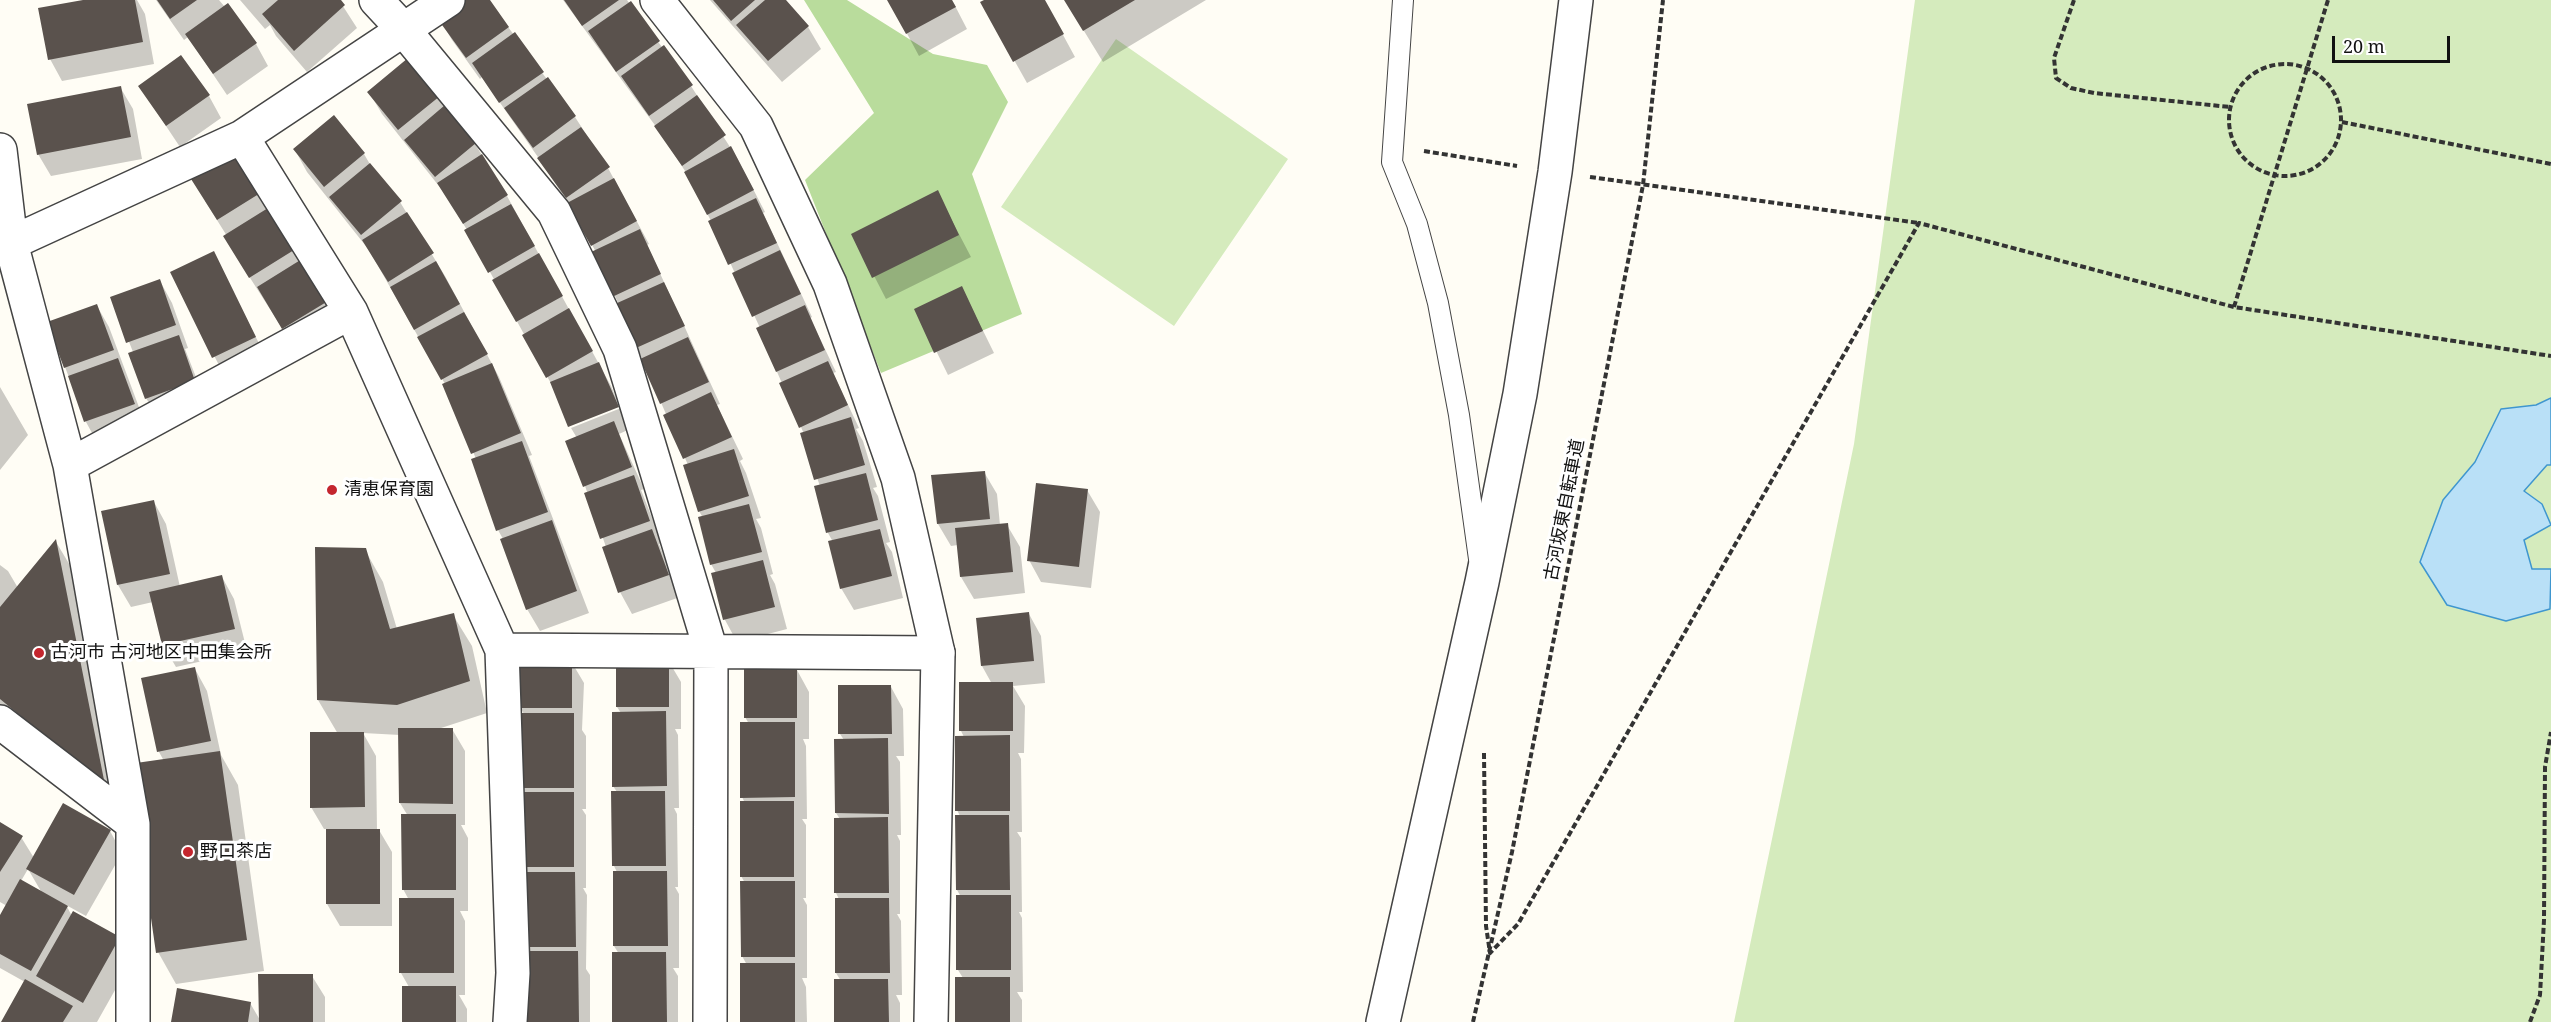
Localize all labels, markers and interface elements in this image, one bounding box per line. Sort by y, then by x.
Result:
scale bar [2335,24,2454,62]
text: 20 m [2343,34,2385,58]
street label: 古河坂東自転車道 [1541,437,1589,583]
place label: 清恵保育園 [344,479,434,501]
marker: 清恵保育園 [325,483,339,497]
place label: 古河市 古河地区中田集会所 [51,642,272,664]
marker: 古河市 古河地区中田集会所 [32,646,46,660]
place label: 野口茶店 [200,841,272,863]
marker: 野口茶店 [181,845,195,859]

